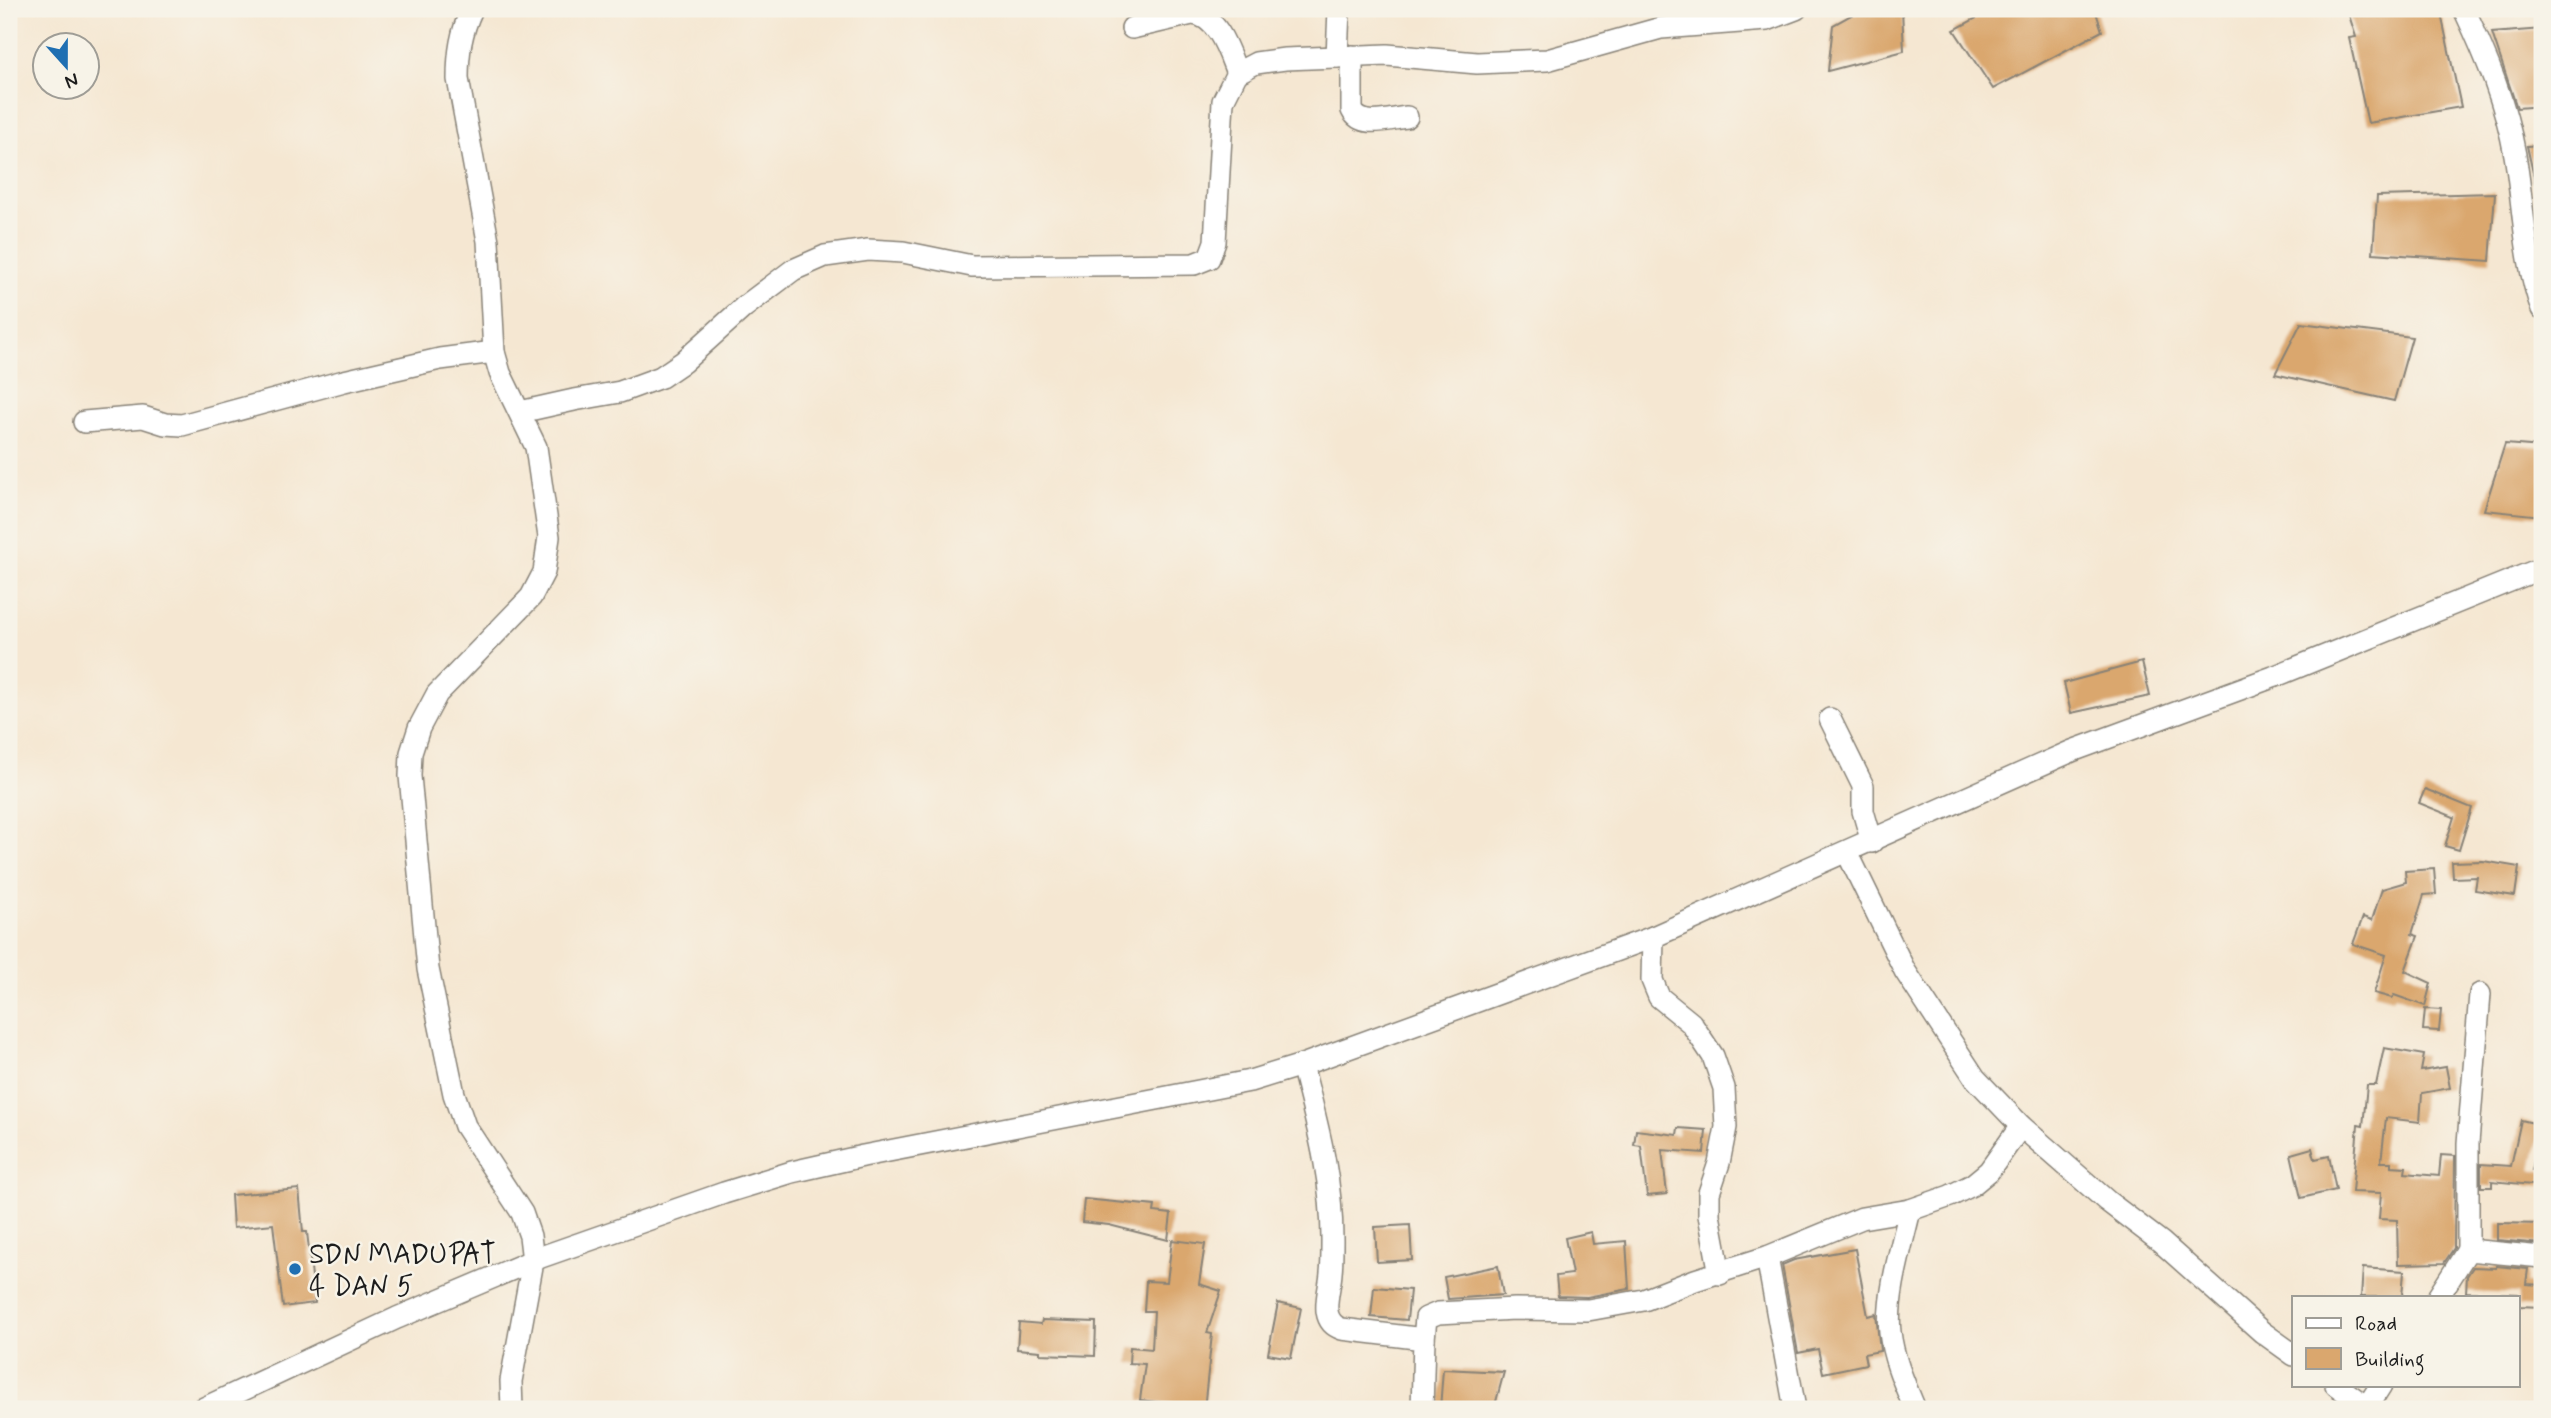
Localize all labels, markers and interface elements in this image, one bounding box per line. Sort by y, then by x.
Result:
north arrow [32,32,102,102]
text: N [61,67,82,94]
place label: SDN MADUPAT 4 DAN 5 [309,1237,496,1306]
marker: SDN MADUPAT 4 DAN 5 [287,1261,303,1277]
legend [2292,1296,2520,1386]
text: Road [2355,1310,2397,1338]
text: Building [2355,1346,2425,1376]

